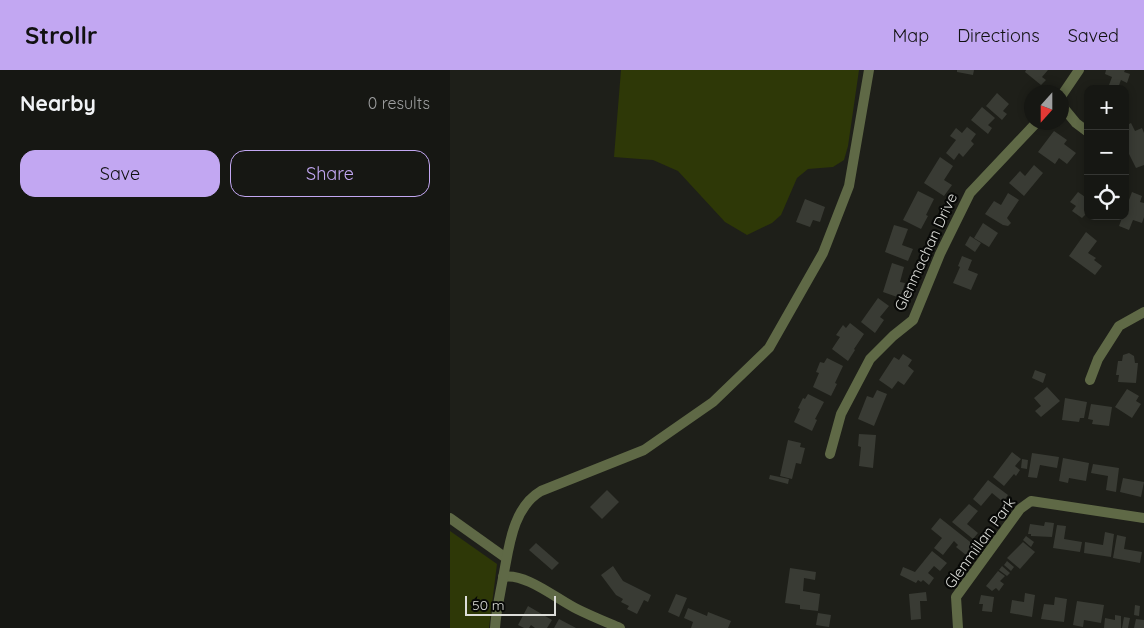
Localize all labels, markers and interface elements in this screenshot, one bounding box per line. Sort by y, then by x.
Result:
text: Strollr [25,20,97,50]
text: Map [892,24,929,47]
text: Directions [957,24,1040,47]
text: Saved [1068,24,1119,47]
north arrow [1024,85,1069,130]
map controls [1084,85,1129,220]
button: + [1084,85,1129,130]
text: Nearby [20,90,96,116]
text: 0 results [368,93,430,113]
button: − [1084,130,1129,175]
button: Save [20,150,220,197]
button: Share [230,150,430,197]
button: locate [1084,175,1129,220]
street label: Glenmachan Drive [890,190,961,314]
street label: Glenmillan Park [940,493,1019,592]
scale bar [465,593,556,616]
text: 50 m [472,596,505,614]

